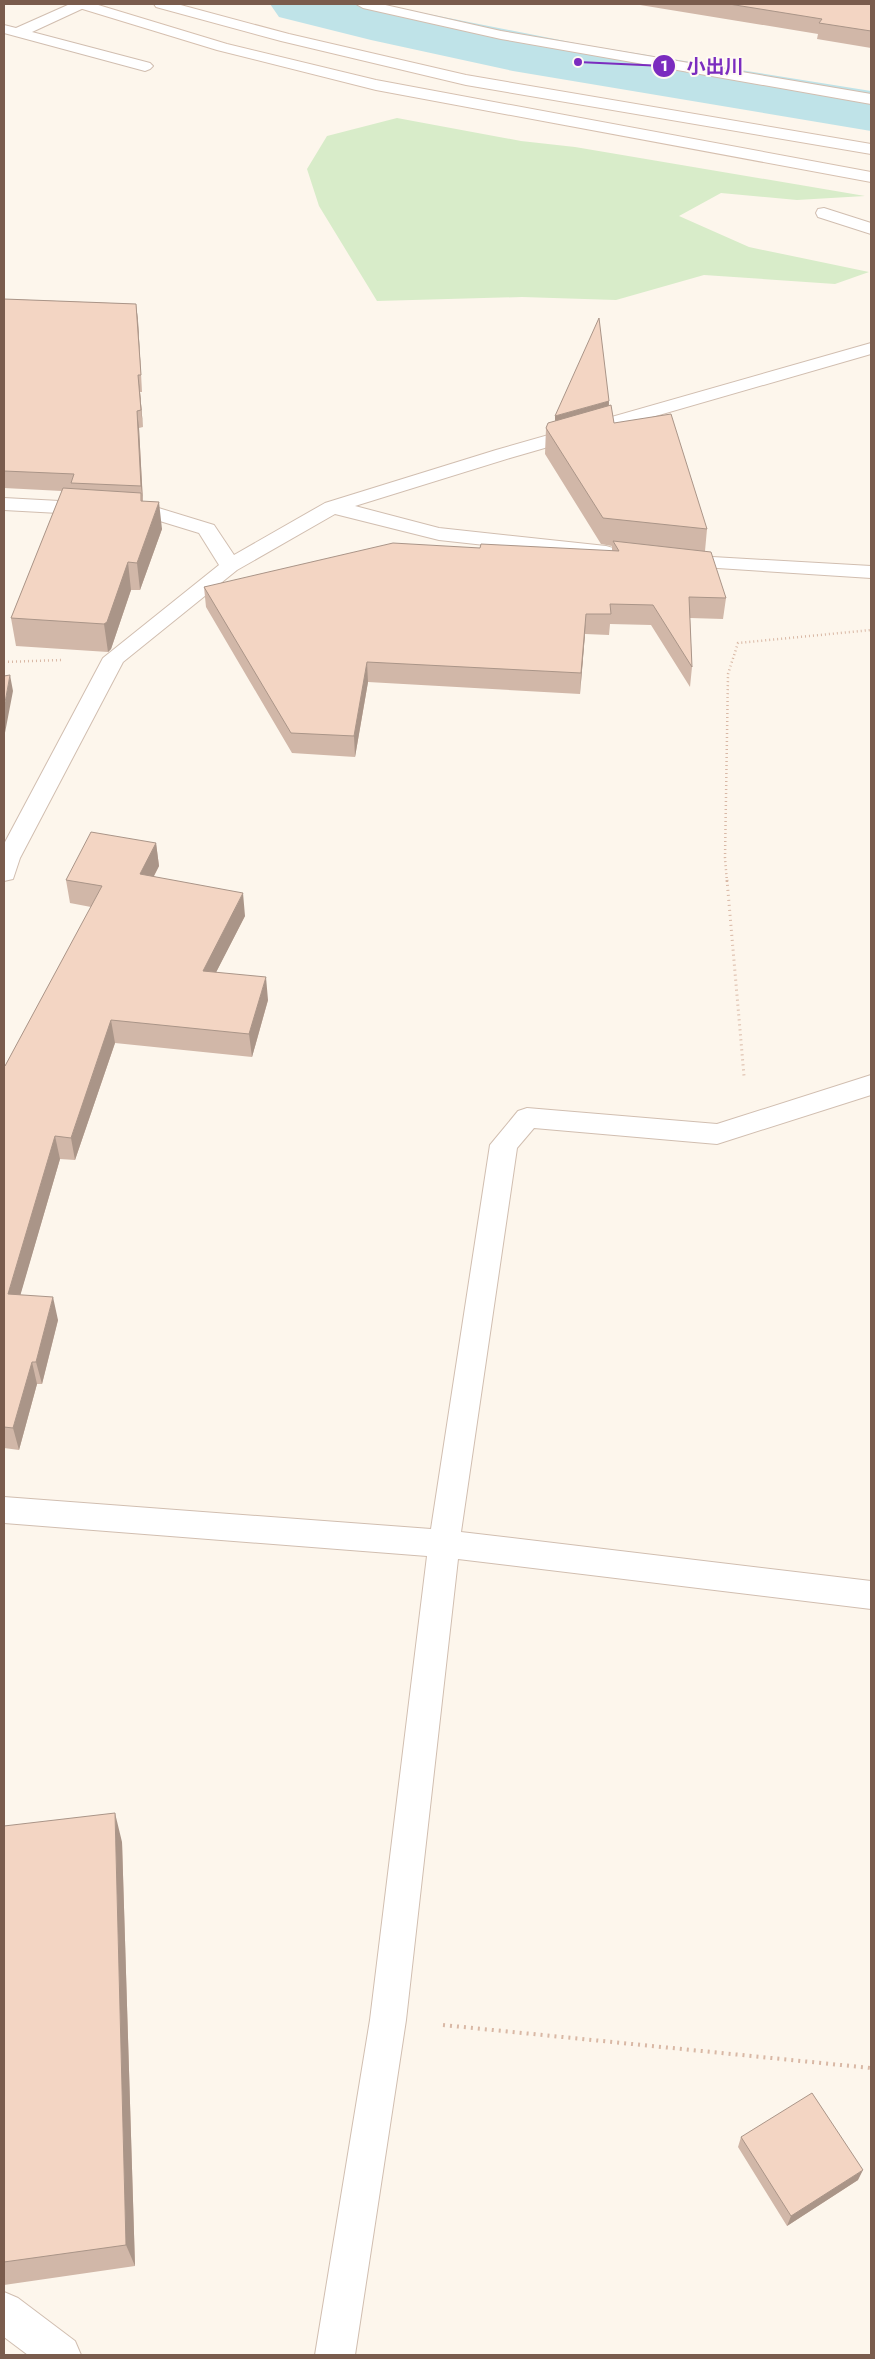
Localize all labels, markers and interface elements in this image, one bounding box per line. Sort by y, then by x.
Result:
callout: 小出川 [652,49,754,83]
text: 小出川 [686,53,744,80]
text: 1 [660,55,668,77]

